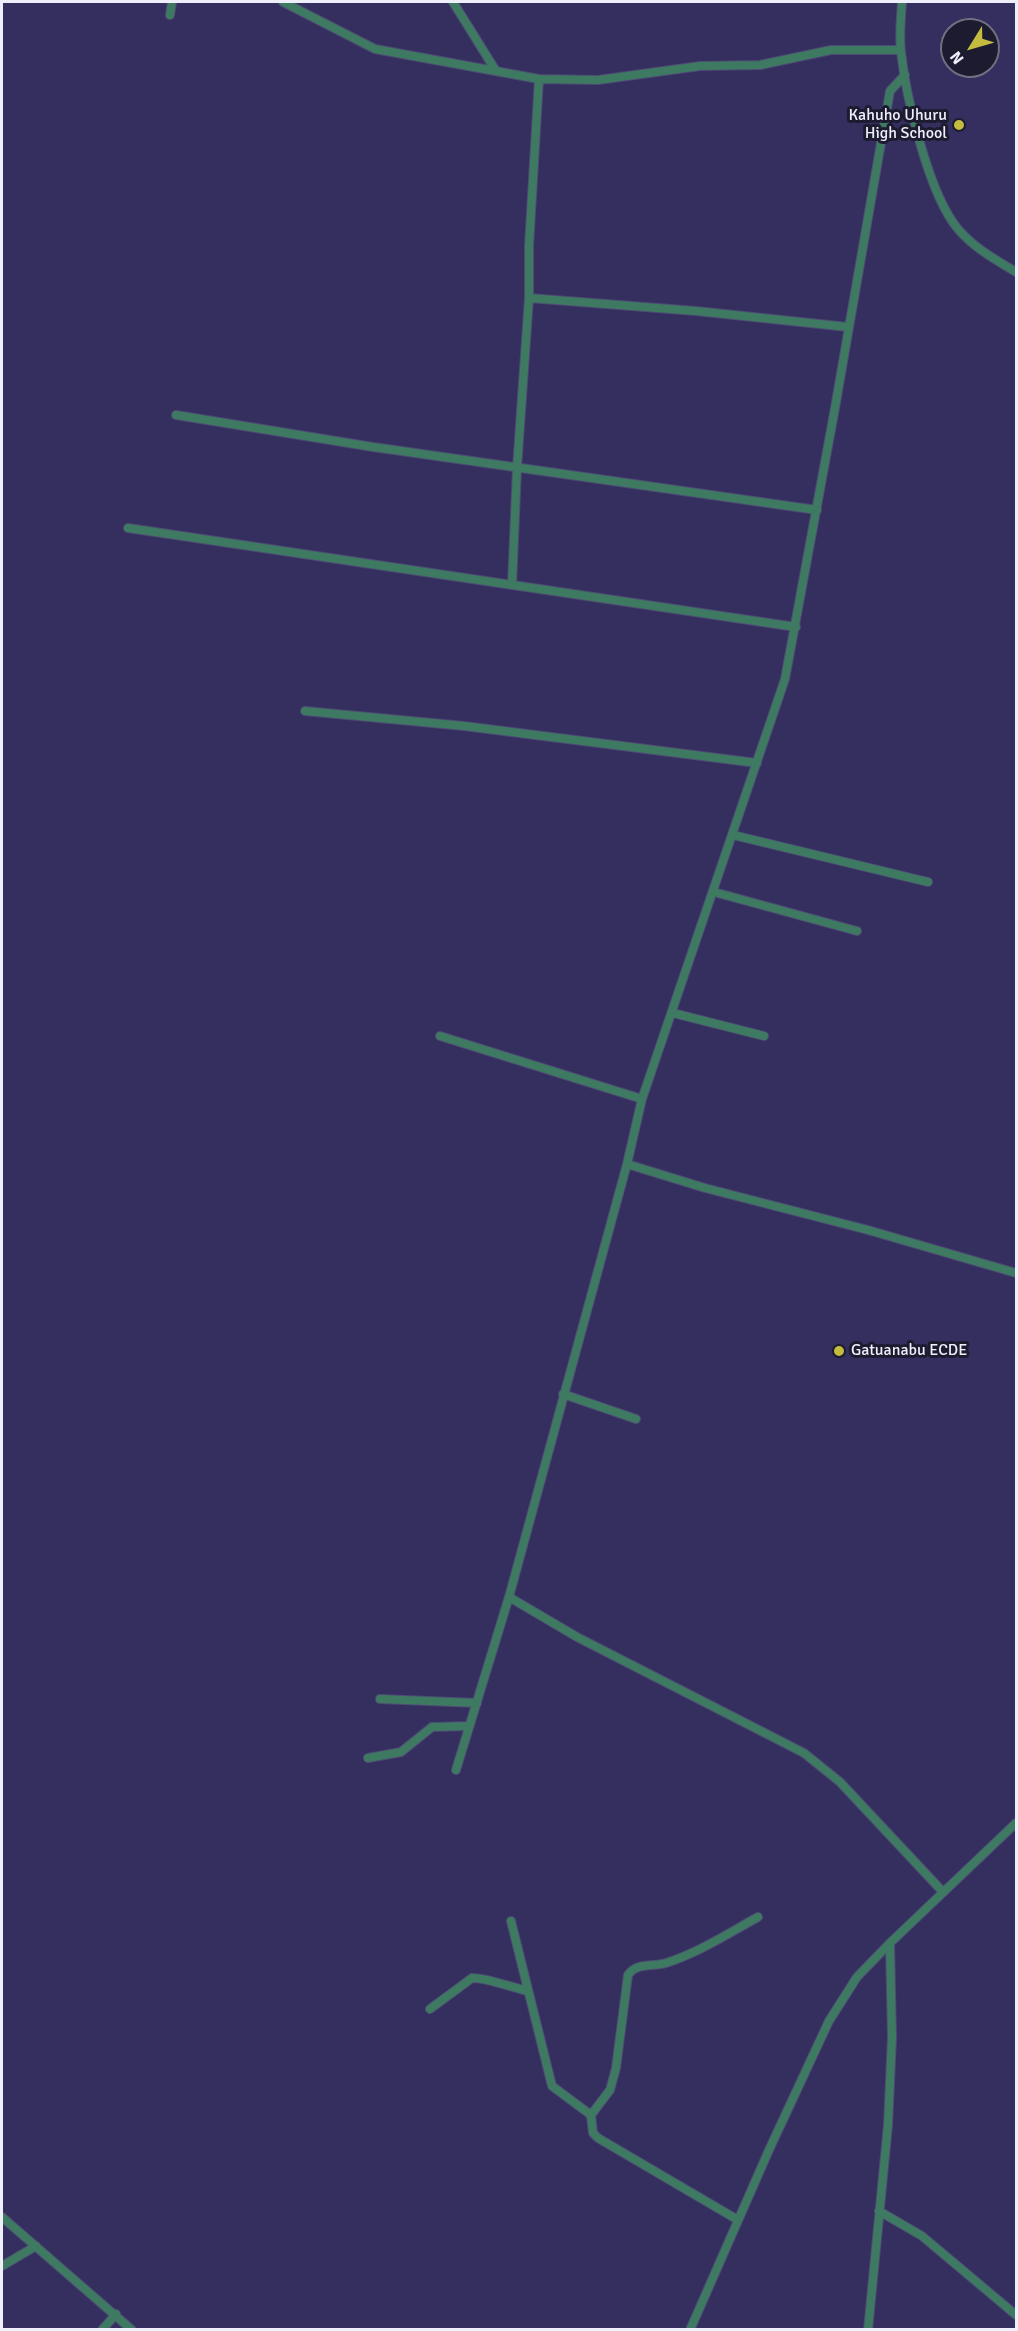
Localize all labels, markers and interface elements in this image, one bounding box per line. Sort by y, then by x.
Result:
north arrow [940,18,1000,78]
text: N [946,47,969,68]
place label: Kahuho Uhuru High School [849,106,947,144]
marker: Kahuho Uhuru High School [952,118,966,132]
place label: Gatuanabu ECDE [851,1341,967,1361]
marker: Gatuanabu ECDE [832,1344,846,1358]

